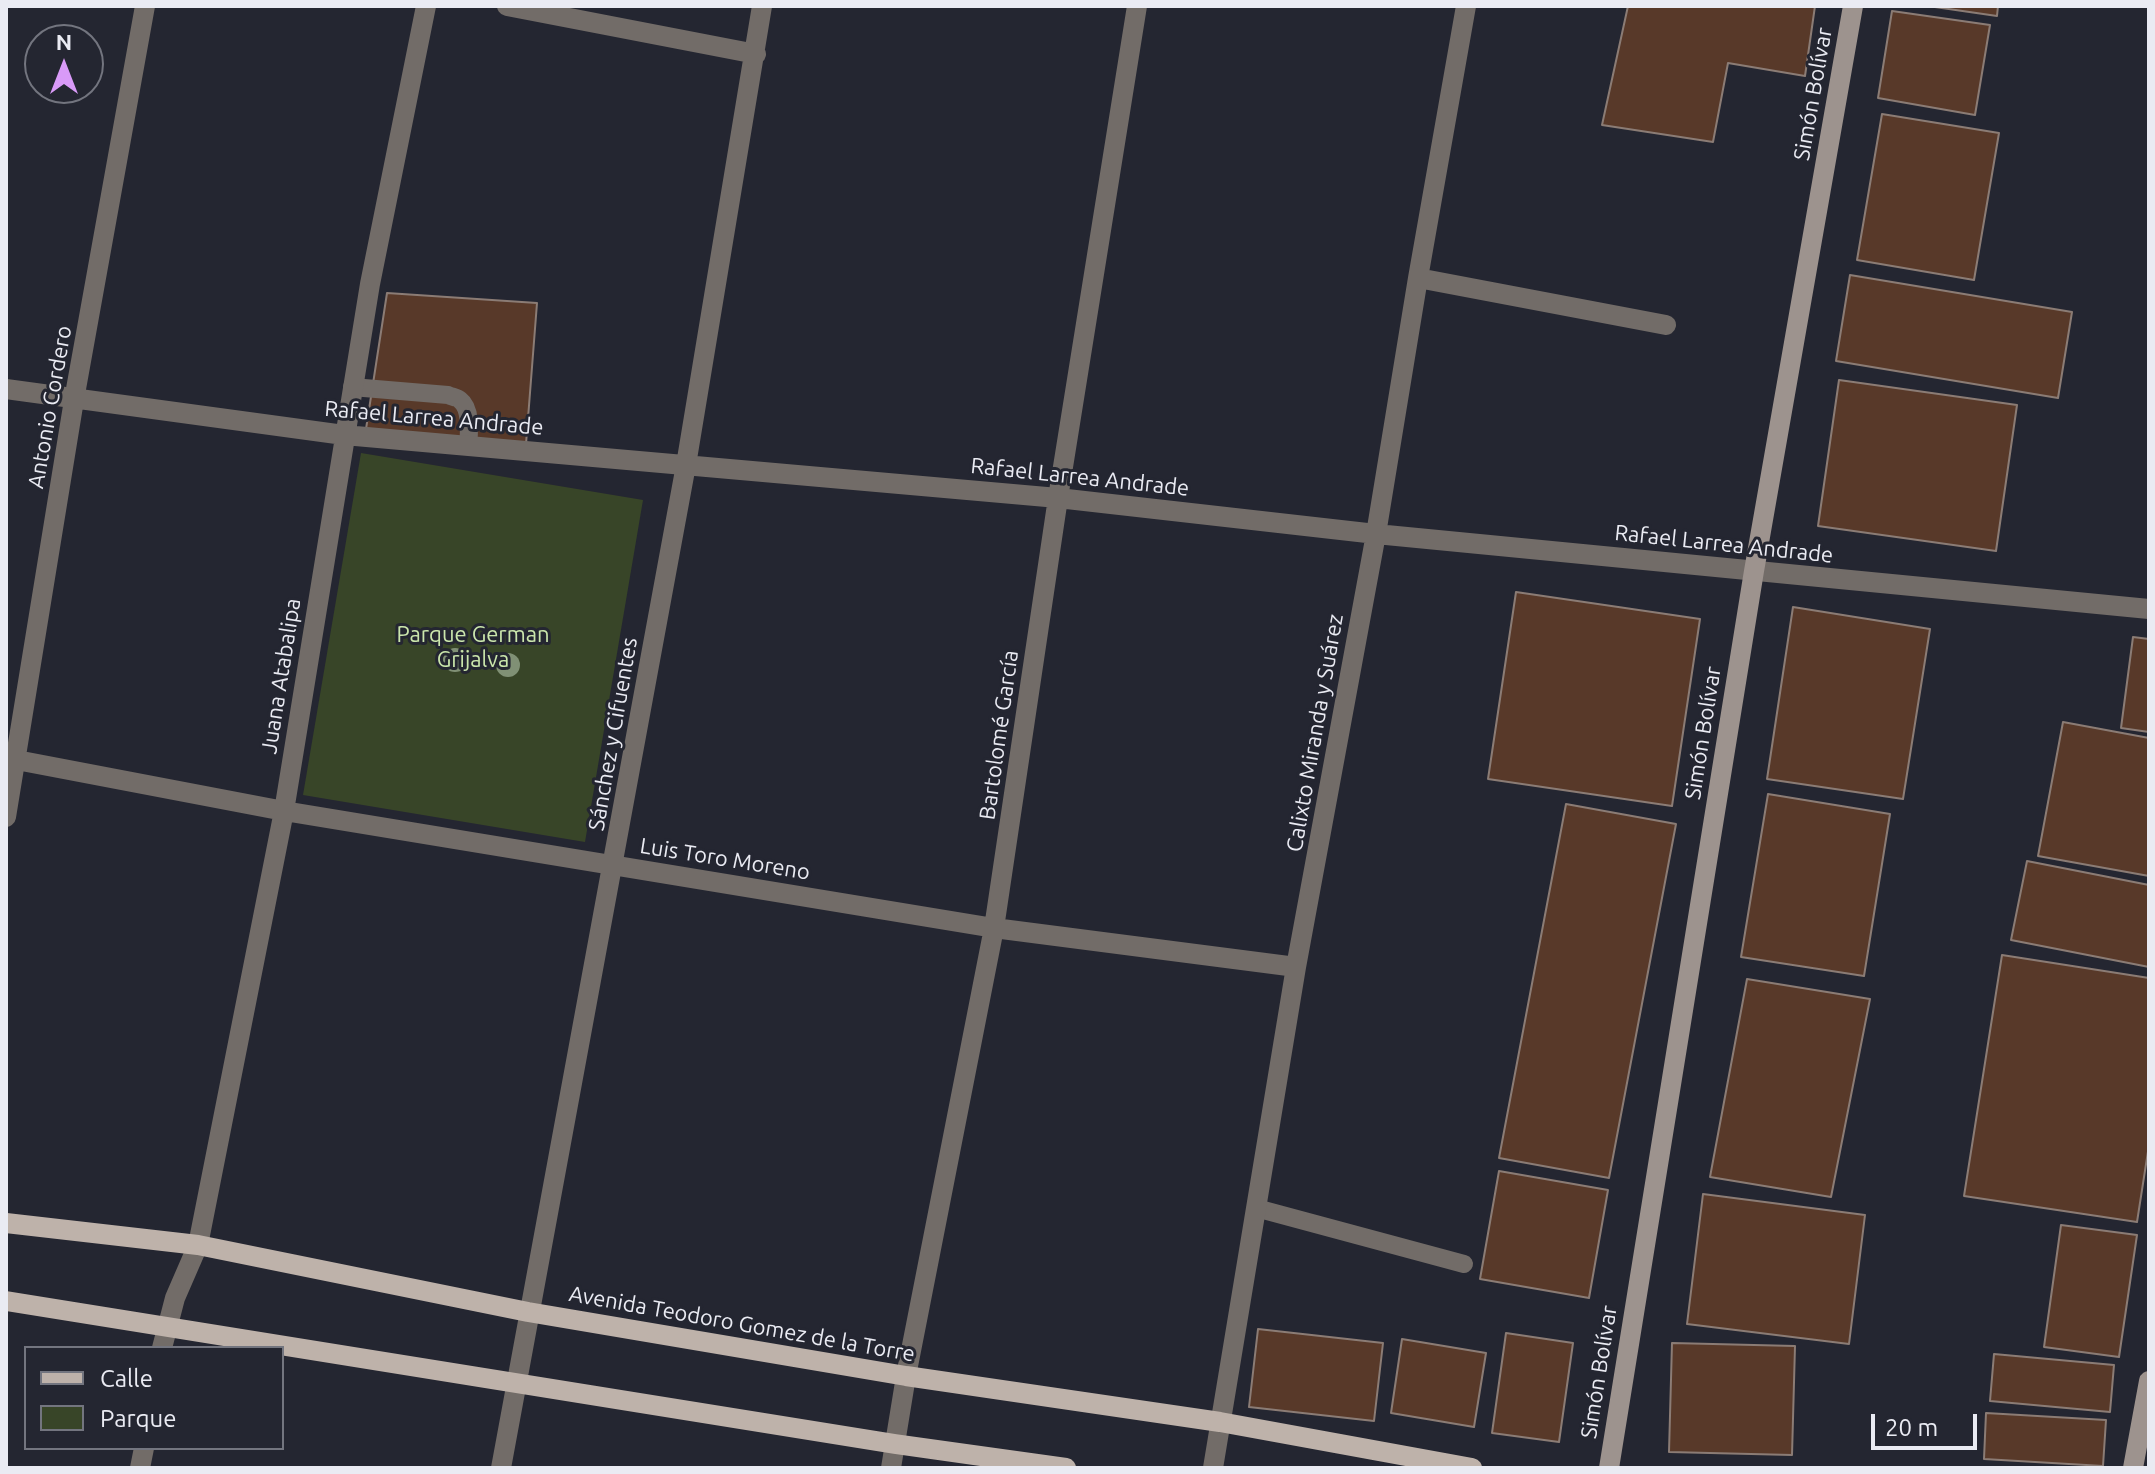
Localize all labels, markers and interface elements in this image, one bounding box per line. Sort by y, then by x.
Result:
north arrow [24,24,104,104]
street label: Simón Bolívar [1788,25,1838,163]
text: N [56,29,72,54]
street label: Antonio Cordero [23,323,77,491]
street label: Rafael Larrea Andrade [323,395,545,441]
street label: Rafael Larrea Andrade [969,452,1191,502]
street label: Rafael Larrea Andrade [1613,519,1835,569]
street label: Juana Atabalipa [256,596,306,756]
street label: Calixto Miranda y Suárez [1281,612,1349,854]
park label: Parque German Grijalva [396,622,550,674]
street label: Sánchez y Cifuentes [583,635,643,833]
street label: Bartolomé García [974,649,1024,821]
street label: Simón Bolívar [1679,664,1727,802]
street label: Luis Toro Moreno [638,833,812,885]
street label: Avenida Teodoro Gomez de la Torre [567,1281,917,1367]
street label: Simón Bolívar [1575,1303,1623,1441]
legend [24,1346,284,1450]
text: Calle [100,1365,153,1392]
scale bar [1875,1398,1981,1448]
text: Parque [100,1405,177,1432]
text: 20 m [1885,1414,1938,1441]

